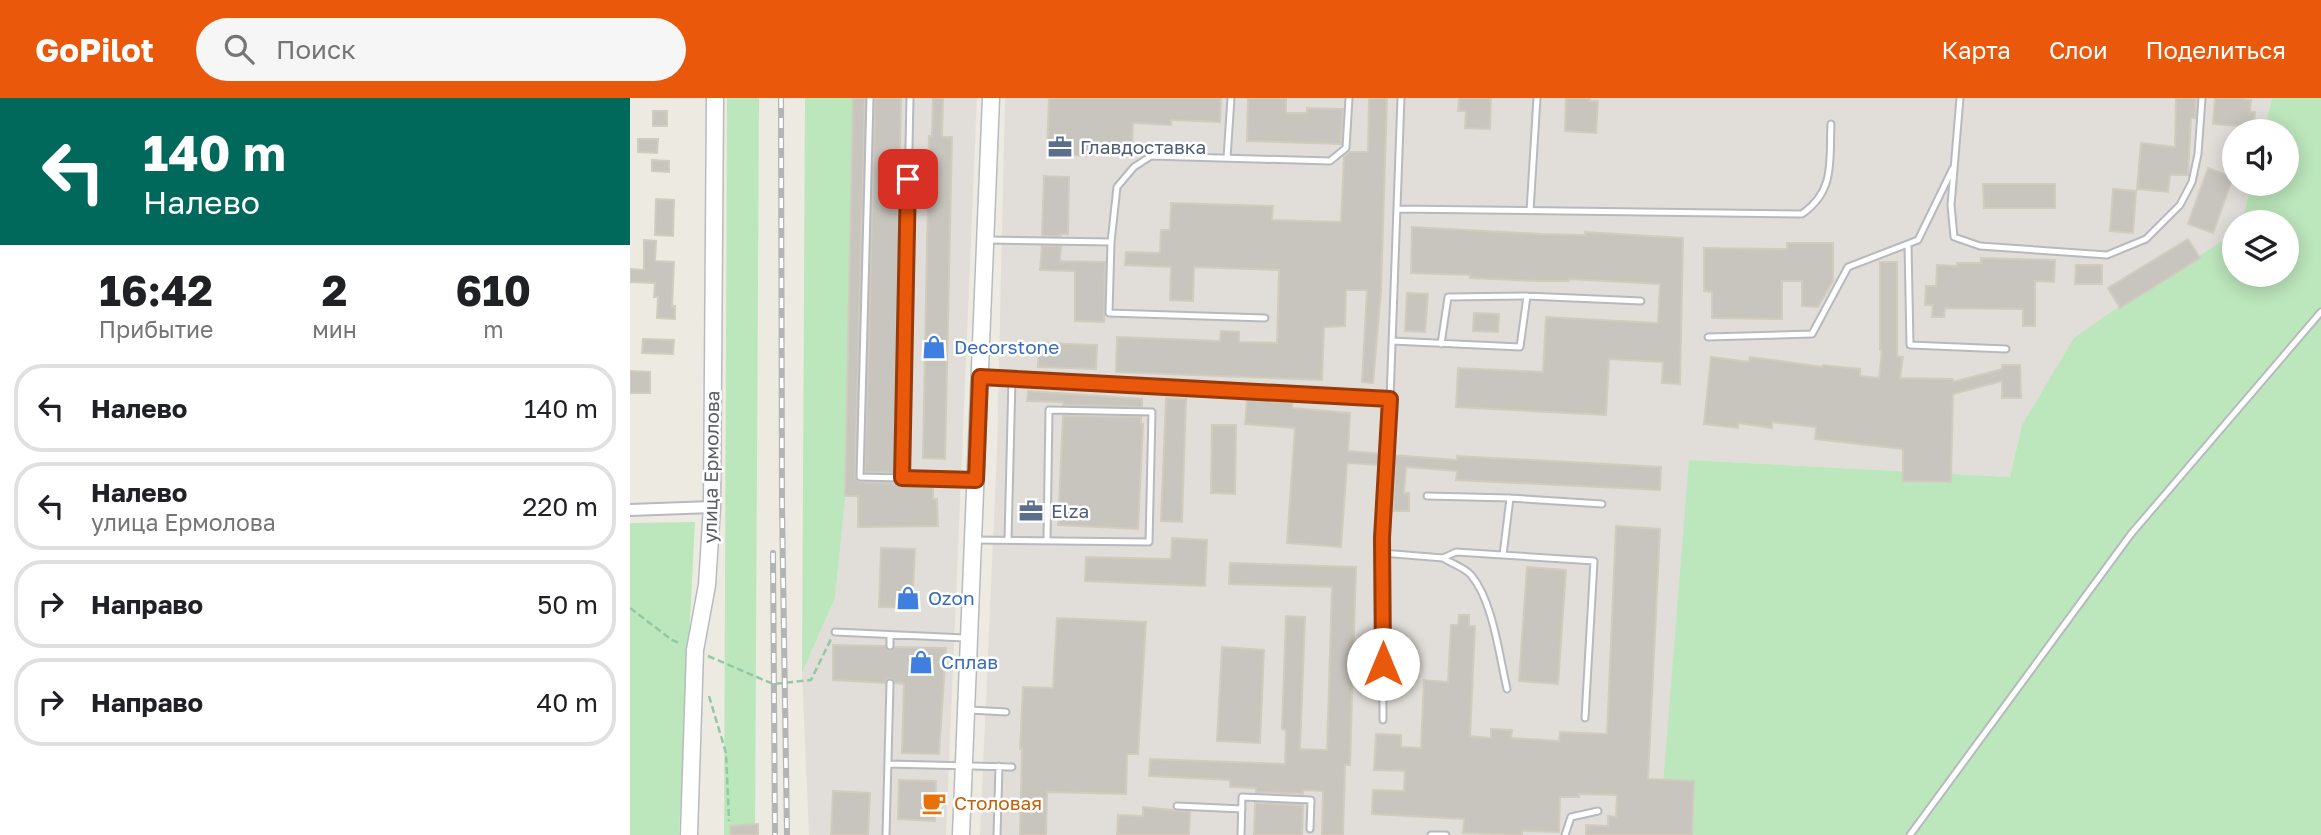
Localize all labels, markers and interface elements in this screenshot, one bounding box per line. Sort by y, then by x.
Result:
search box [196,18,686,81]
text: GoPilot [35,30,154,69]
icon: search [220,30,258,68]
text: Поиск [276,34,356,65]
text: Карта [1941,35,2011,64]
text: Слои [2049,35,2108,64]
text: Поделиться [2146,35,2286,64]
map controls [2222,119,2299,287]
button: sound [2222,119,2299,196]
text: 140 m [143,123,286,182]
icon: left [28,126,119,217]
office icon: Главдоставка [1046,133,1074,161]
place label: Главдоставка [1080,135,1206,158]
pin [878,149,938,209]
icon: arrive [889,160,927,198]
text: Налево [143,183,260,221]
button: layers [2222,210,2299,287]
text: 16:42 [99,265,213,315]
text: 2 [322,265,347,315]
text: 610 [456,265,531,315]
text: Прибытие [99,315,213,343]
text: мин [312,315,357,343]
text: m [483,315,504,343]
shop icon: Decorstone [920,333,948,361]
place label: Decorstone [954,335,1059,358]
icon: left [32,389,70,427]
street label: улица Ермолова [698,391,723,543]
text: Налево [91,393,187,424]
text: 140 m [524,393,598,424]
text: Налево [91,477,187,508]
icon: left [32,487,70,525]
text: 220 m [522,491,598,522]
office icon: Elza [1017,497,1045,525]
place label: Elza [1051,499,1089,522]
text: улица Ермолова [91,508,276,536]
shop icon: Ozon [894,584,922,612]
icon: right [32,585,70,623]
place label: Ozon [928,586,975,609]
text: Направо [91,589,203,620]
text: 50 m [537,589,598,620]
position arrow [1346,627,1420,701]
shop icon: Сплав [907,648,935,676]
place label: Сплав [941,650,998,673]
icon: right [32,683,70,721]
text: Направо [91,687,203,718]
text: 40 m [537,687,598,718]
cafe icon: Столовая [920,789,948,817]
place label: Столовая [954,791,1042,814]

